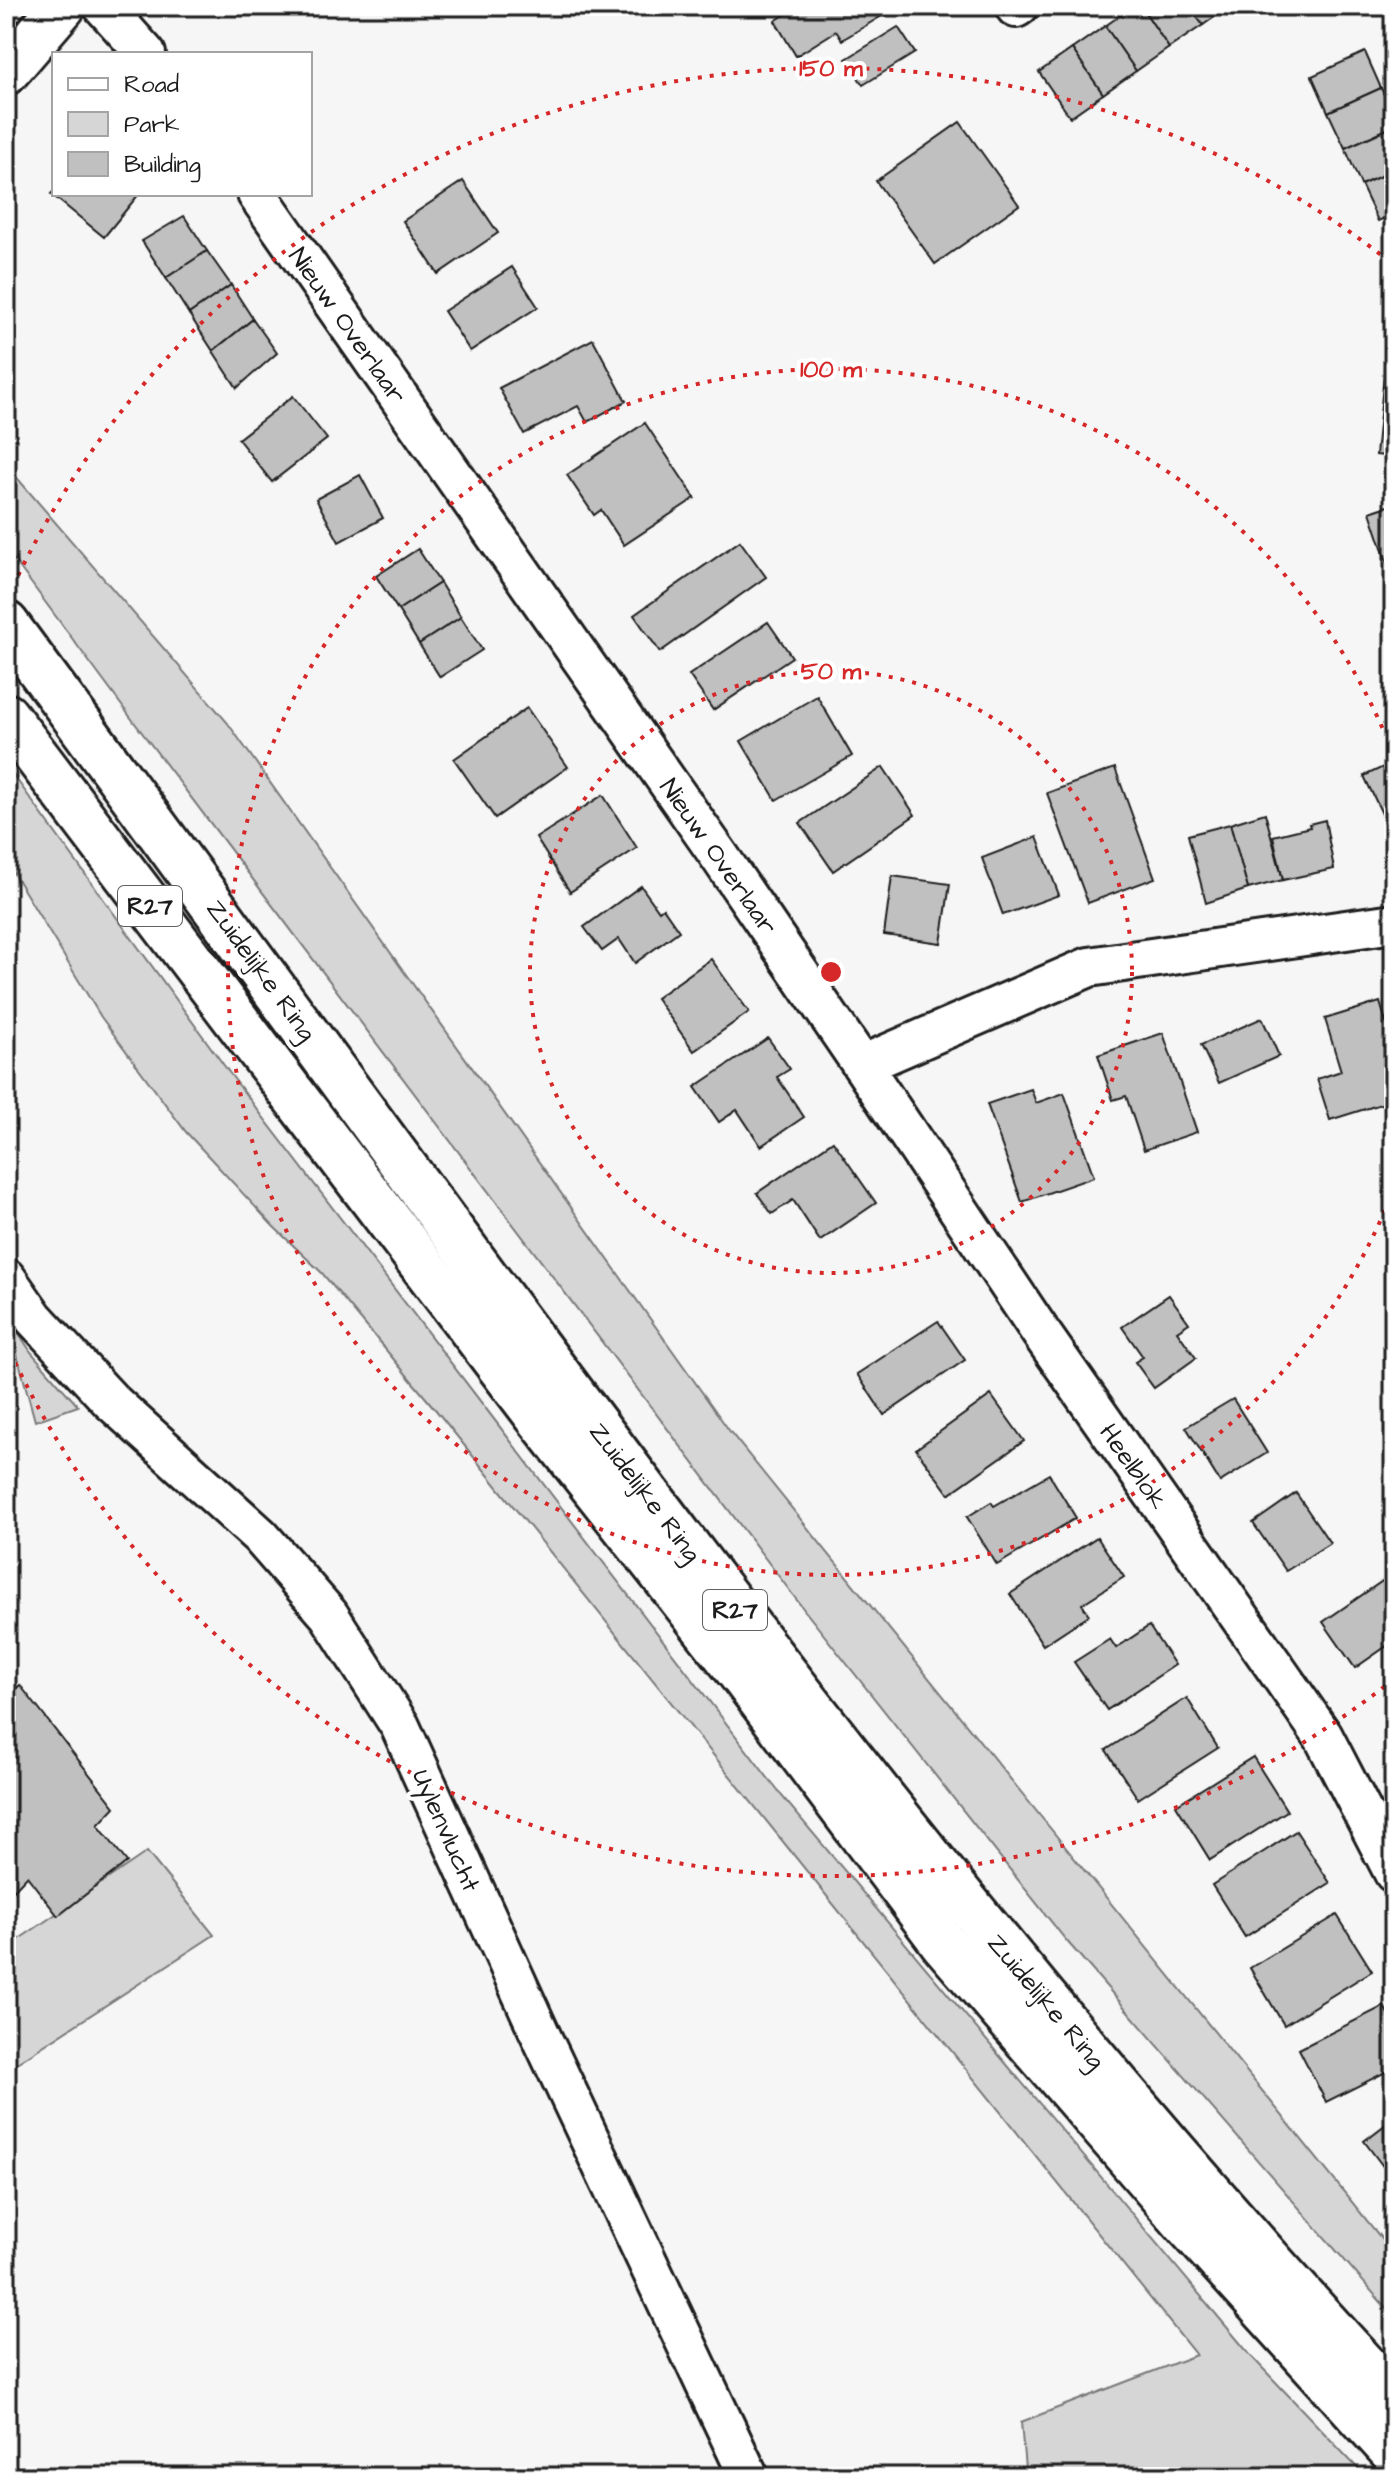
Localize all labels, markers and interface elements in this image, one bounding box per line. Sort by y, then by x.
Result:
legend [52,52,312,196]
text: 150 m [799,52,863,86]
text: Road [124,68,179,102]
text: Park [124,108,180,142]
text: Building [124,148,201,183]
street label: Nieuw Overlaar [280,240,414,411]
text: 100 m [800,353,862,387]
text: 50 m [801,655,862,689]
street label: Nieuw Overlaar [651,771,785,942]
road number: R27 [118,886,182,926]
street label: Zuidelijke Ring [196,892,325,1050]
centre of rings [817,958,845,986]
street label: Zuidelijke Ring [579,1415,710,1571]
street label: Heelblok [1091,1416,1176,1517]
road number: R27 [703,1590,767,1630]
street label: Uylenvlucht [401,1763,489,1899]
street label: Zuidelijke Ring [977,1926,1114,2078]

